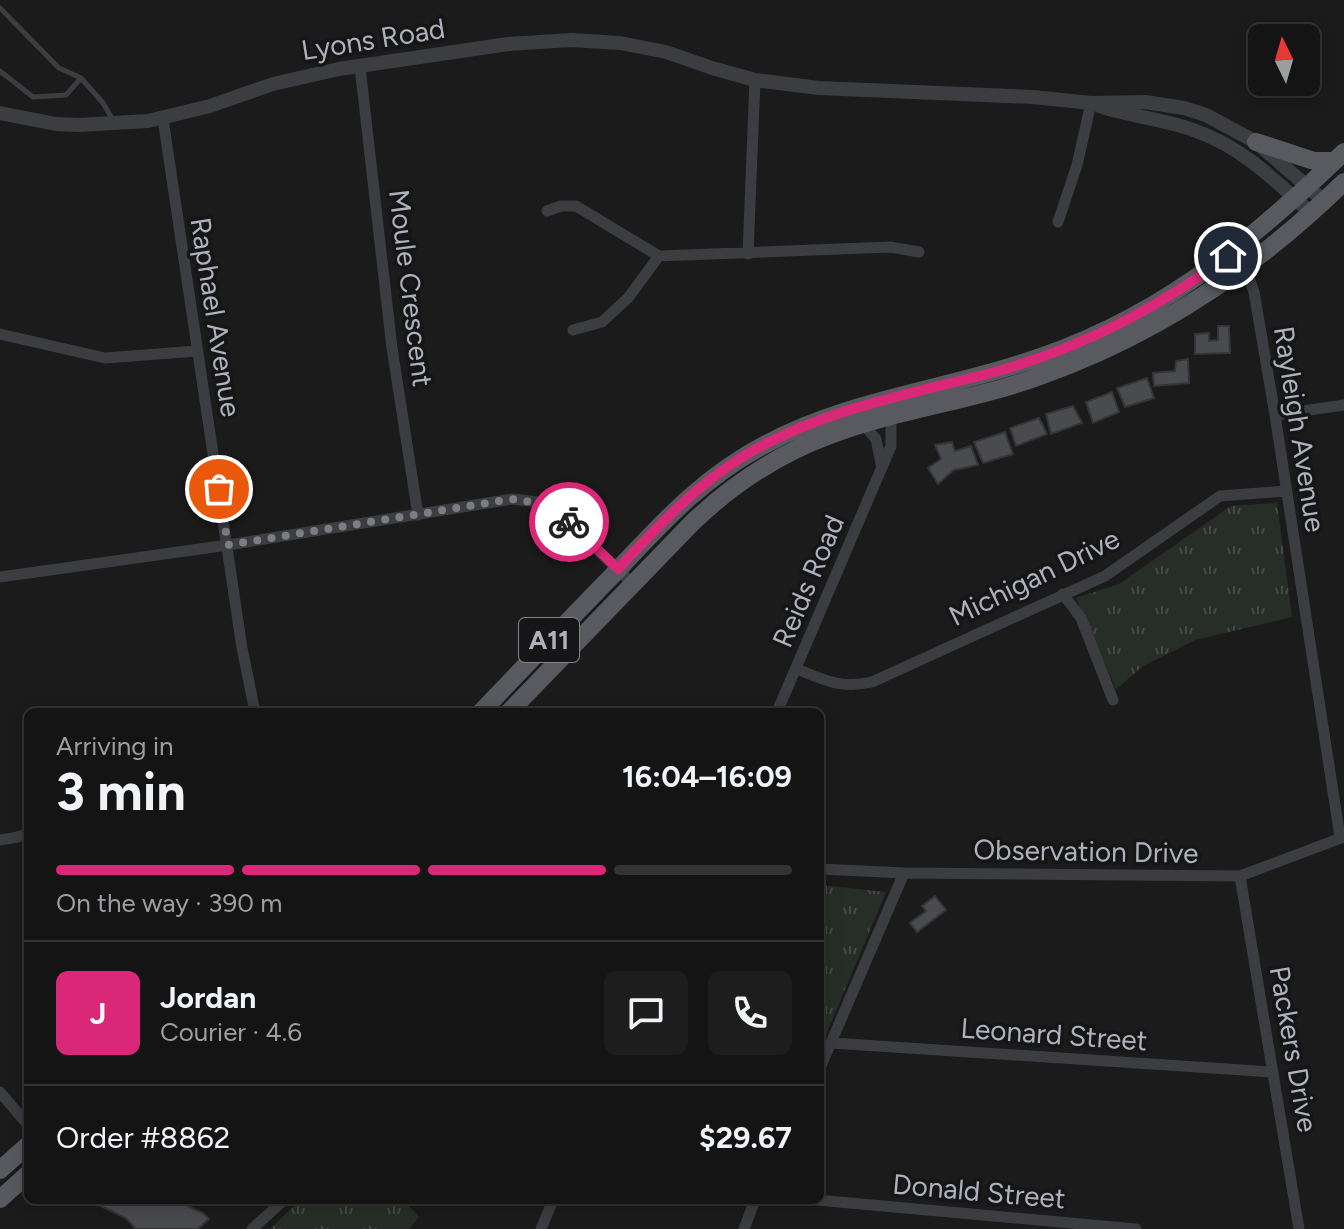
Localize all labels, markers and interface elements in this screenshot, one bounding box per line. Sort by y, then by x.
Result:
street label: Lyons Road [299,11,447,67]
north arrow [1248,24,1320,96]
map controls [1248,24,1320,96]
street label: Moule Crescent [382,187,440,389]
street label: Raphael Avenue [183,215,249,419]
pin [1194,222,1262,290]
icon: home [1206,234,1250,278]
street label: Rayleigh Avenue [1267,324,1333,534]
pin [185,455,253,523]
icon: bag [197,467,241,511]
courier [529,482,609,562]
icon: bike [547,500,591,544]
street label: Reids Road [765,510,851,652]
street label: Michigan Drive [943,521,1125,633]
road number: A11 [519,618,579,662]
text: Arriving in [56,730,174,762]
text: 16:04–16:09 [622,758,792,795]
text: 3 min [56,761,186,823]
street label: Observation Drive [973,832,1199,870]
text: On the way · 390 m [56,887,282,919]
street label: Packers Drive [1263,963,1325,1135]
button: chat [604,971,688,1055]
button: phone [708,971,792,1055]
text: Jordan [160,979,256,1016]
text: J [90,995,106,1032]
street label: Leonard Street [959,1011,1149,1057]
text: Courier · 4.6 [160,1016,302,1048]
text: Order #8862 [56,1119,230,1156]
text: $29.67 [699,1119,792,1156]
street label: Donald Street [891,1167,1067,1215]

